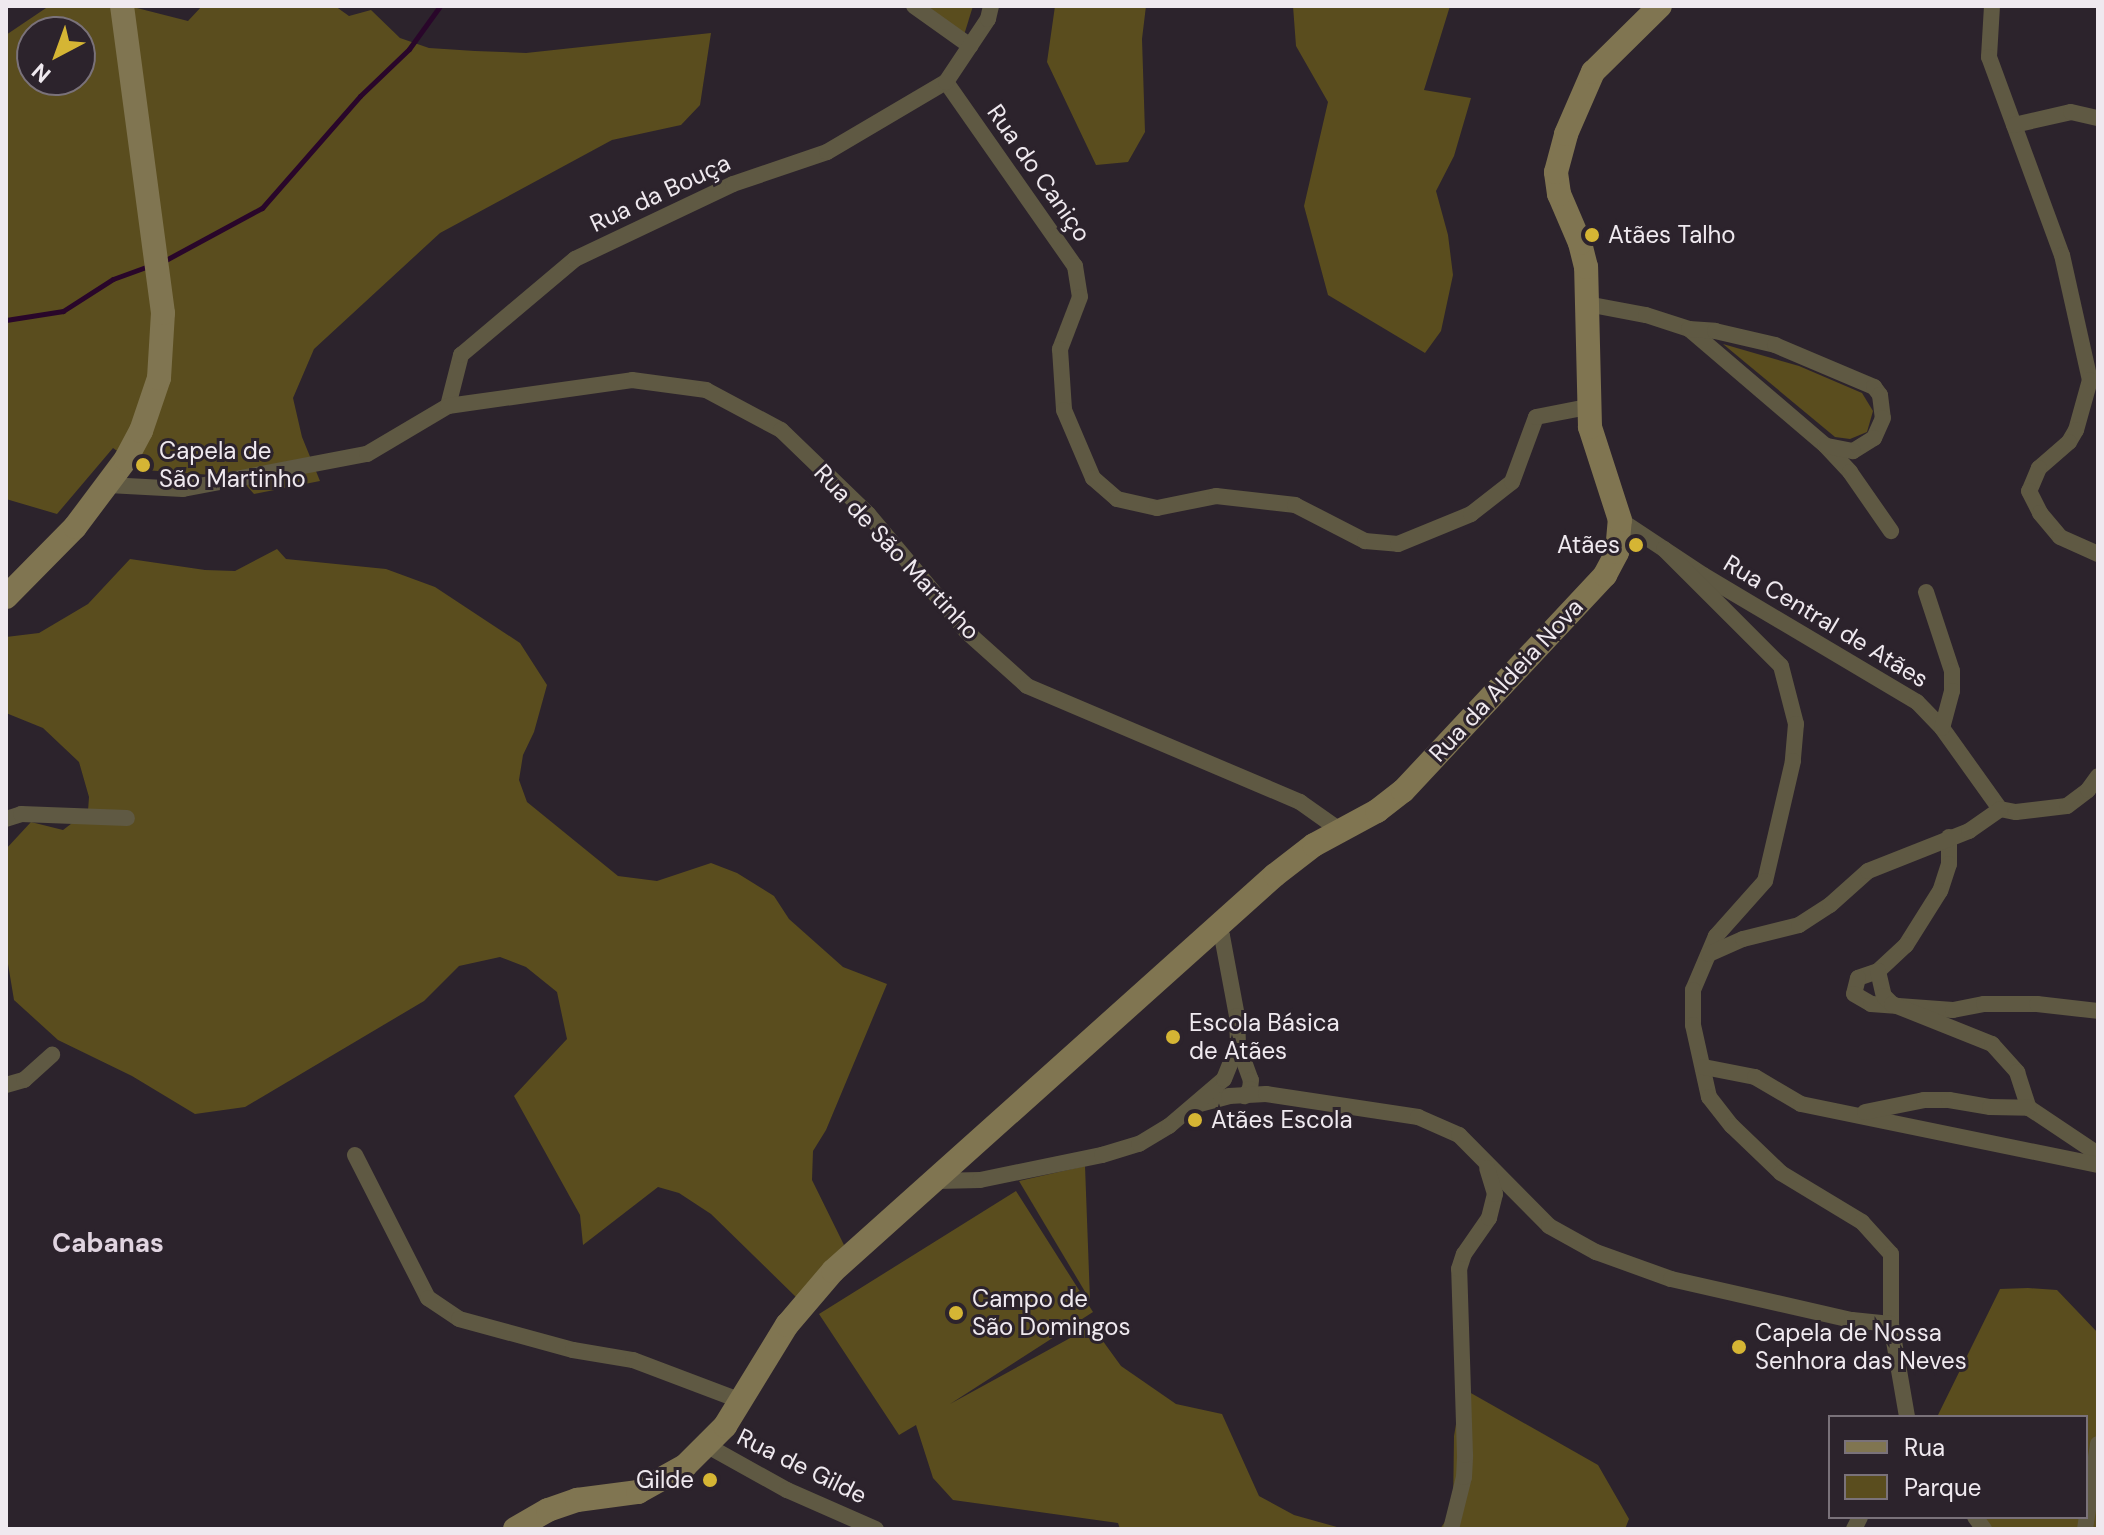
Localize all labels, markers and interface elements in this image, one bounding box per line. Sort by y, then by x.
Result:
north arrow [16,16,96,96]
text: N [26,57,57,89]
street label: Rua do Caniço [981,99,1097,247]
street label: Rua da Bouça [585,148,735,238]
place label: Atães Talho [1608,221,1736,249]
marker: Atães Talho [1583,226,1601,244]
place label: Capela de São Martinho [159,437,306,493]
marker: Capela de São Martinho [134,456,152,474]
street label: Rua de São Martinho [808,458,986,646]
place label: Atães [1557,531,1620,559]
marker: Atães [1627,536,1645,554]
street label: Rua Central de Atães [1719,549,1933,693]
street label: Rua da Aldeia Nova [1423,593,1589,767]
place label: Escola Básica de Atães [1189,1009,1339,1065]
marker: Escola Básica de Atães [1164,1028,1182,1046]
place label: Atães Escola [1211,1106,1352,1134]
marker: Atães Escola [1186,1111,1204,1129]
district label: Cabanas [52,1228,164,1260]
place label: Campo de São Domingos [972,1285,1130,1341]
marker: Campo de São Domingos [947,1304,965,1322]
place label: Capela de Nossa Senhora das Neves [1755,1319,1967,1375]
marker: Capela de Nossa Senhora das Neves [1730,1338,1748,1356]
legend [1828,1415,2088,1519]
street label: Rua de Gilde [733,1422,871,1510]
text: Rua [1904,1432,1945,1463]
place label: Gilde [636,1466,694,1494]
marker: Gilde [701,1471,719,1489]
text: Parque [1904,1472,1981,1503]

